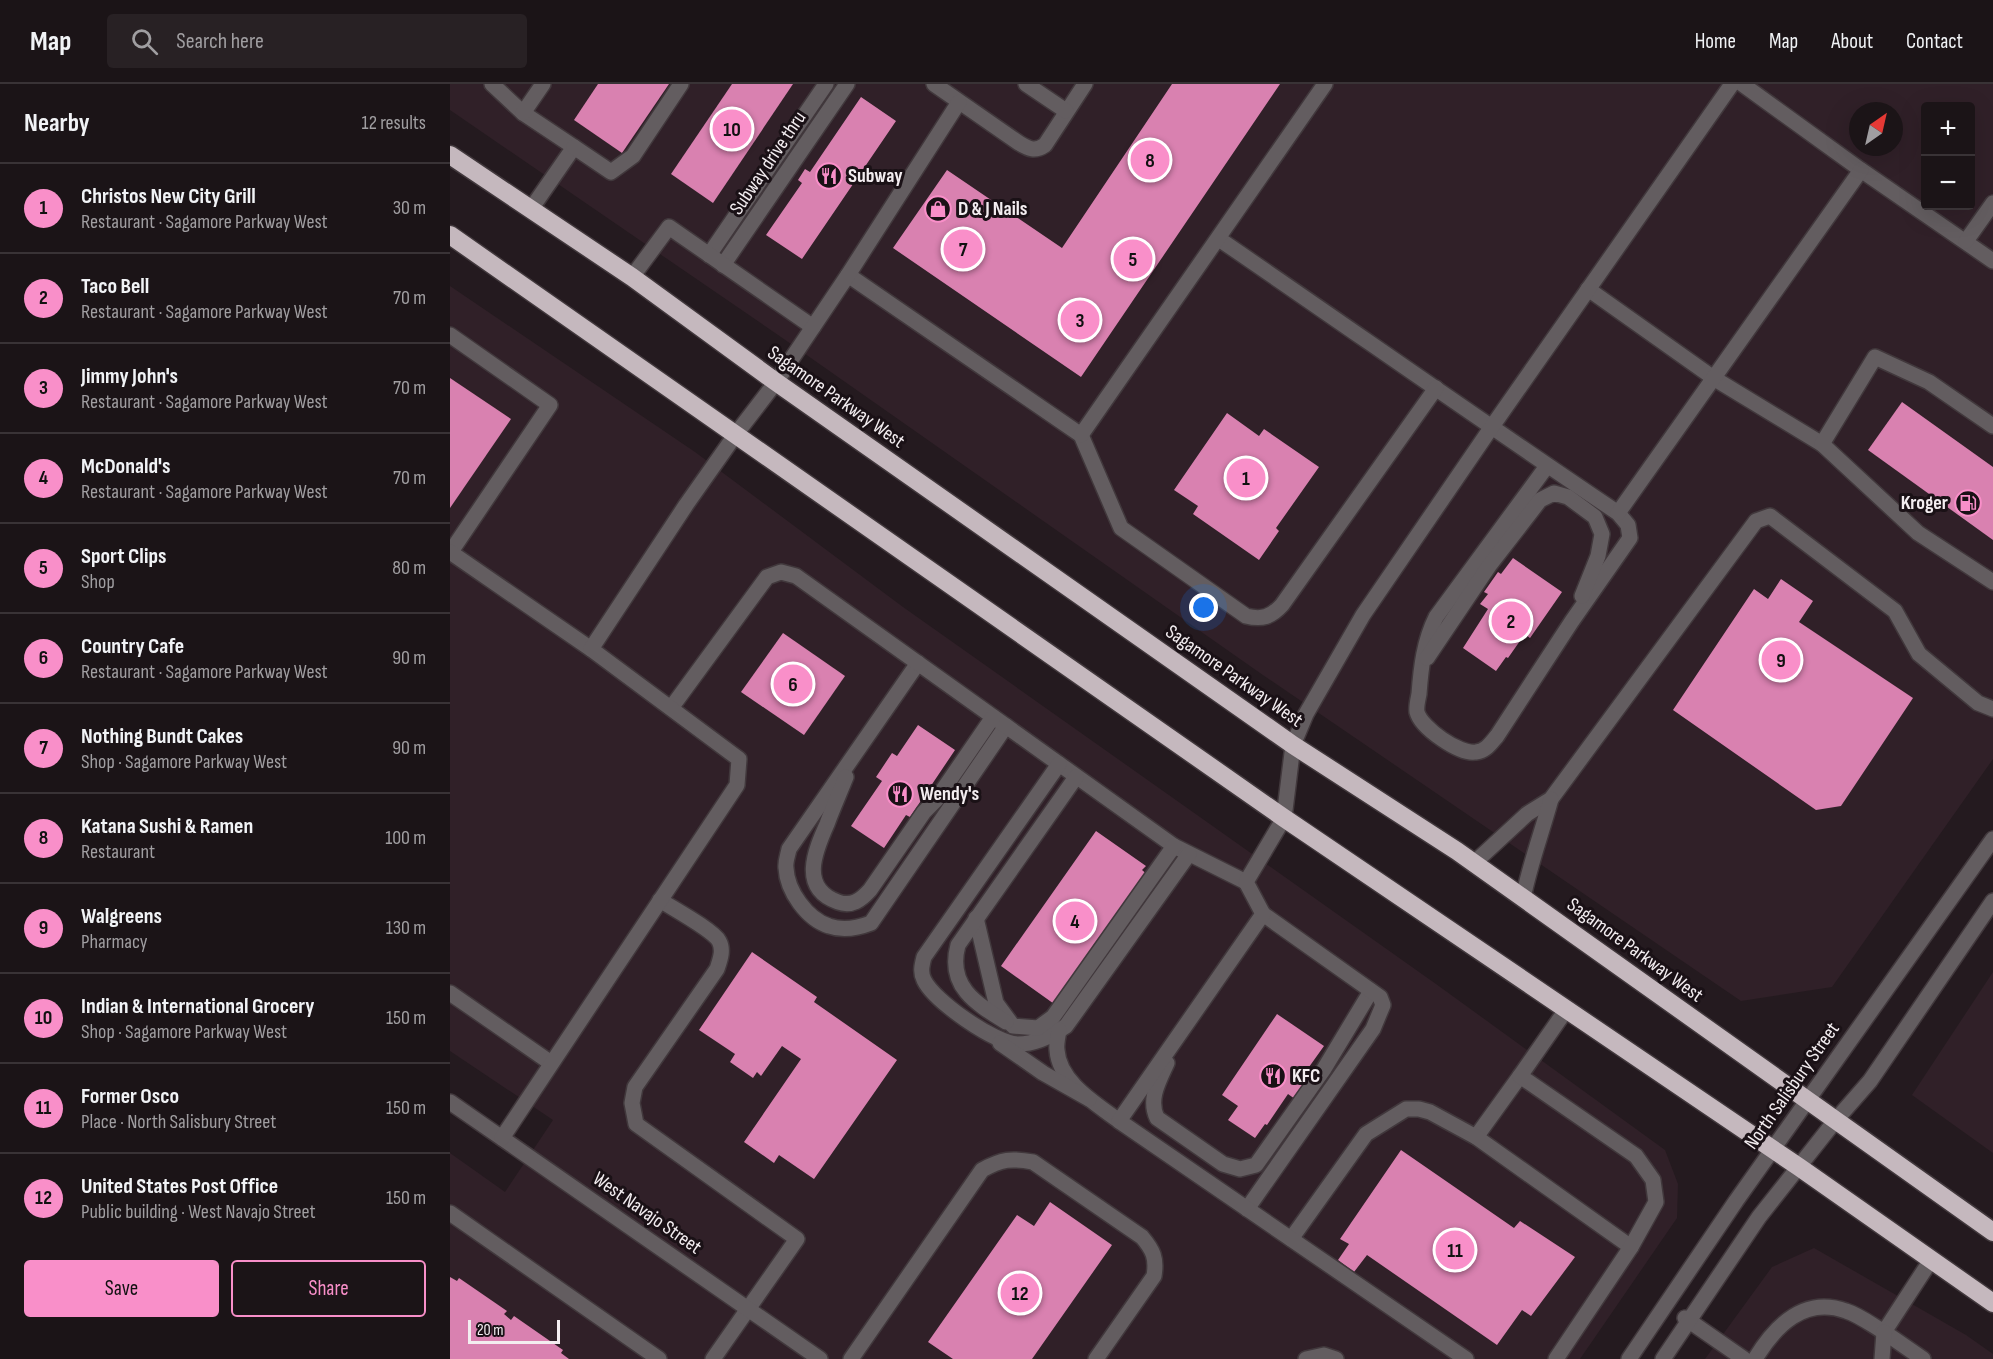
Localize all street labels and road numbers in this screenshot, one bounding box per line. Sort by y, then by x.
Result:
street label: Subway drive thru [725,107,811,219]
street label: Sagamore Parkway West [763,341,909,453]
street label: Sagamore Parkway West [1161,620,1307,732]
street label: Sagamore Parkway West [1562,893,1708,1007]
street label: North Salisbury Street [1739,1018,1845,1154]
street label: West Navajo Street [588,1167,706,1259]

